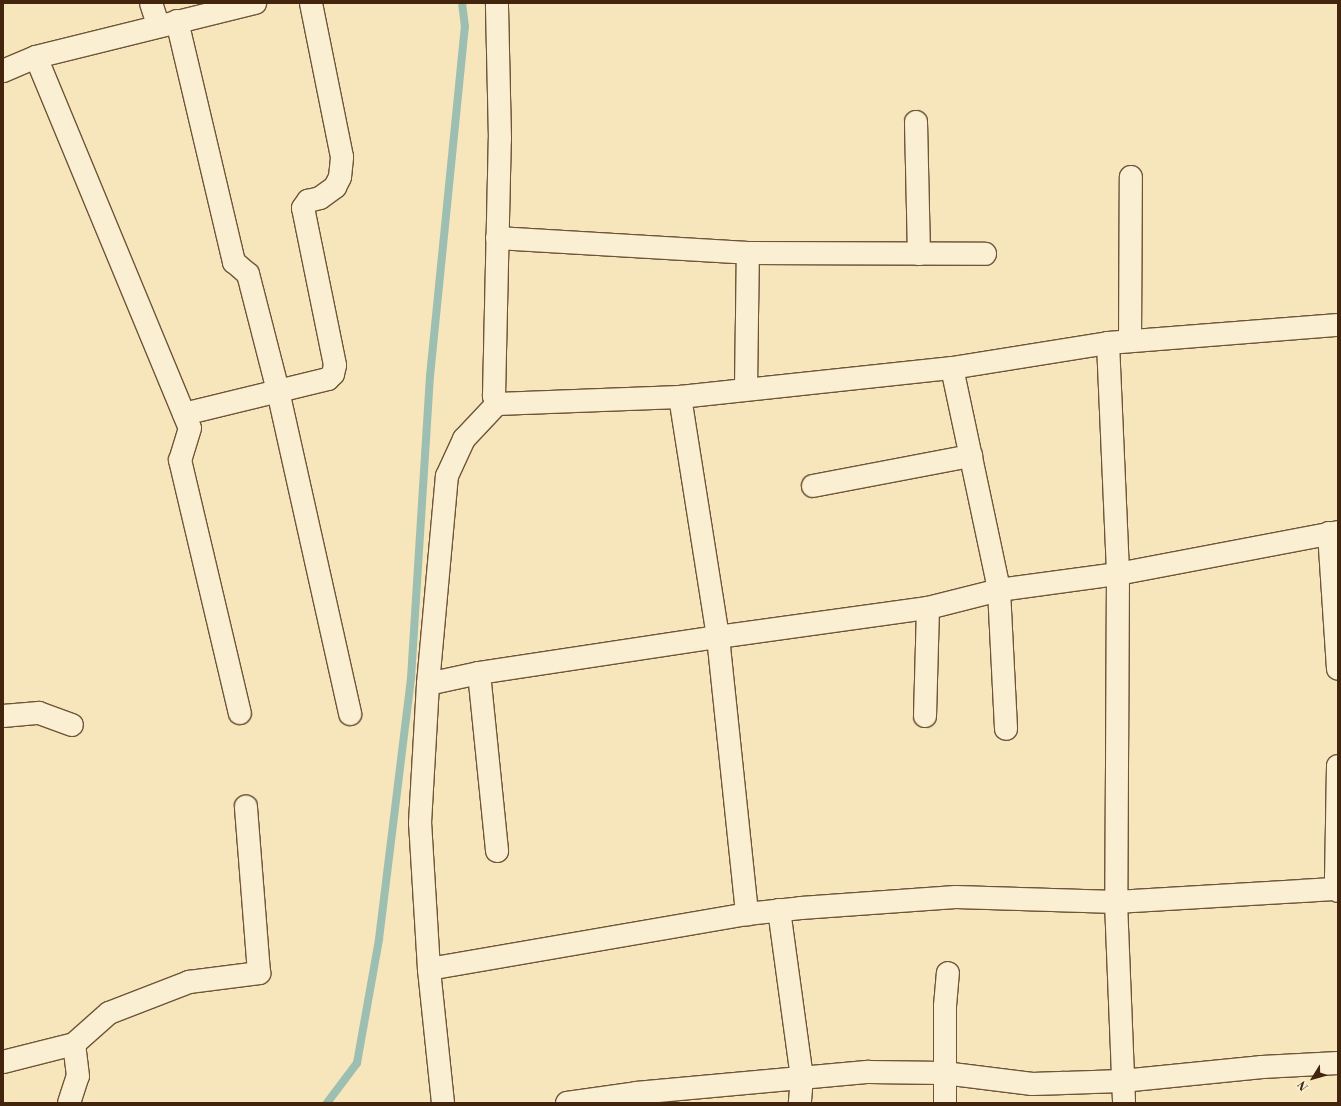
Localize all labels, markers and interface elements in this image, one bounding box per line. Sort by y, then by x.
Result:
north arrow [1293,1058,1333,1098]
text: N [1295,1078,1312,1093]

